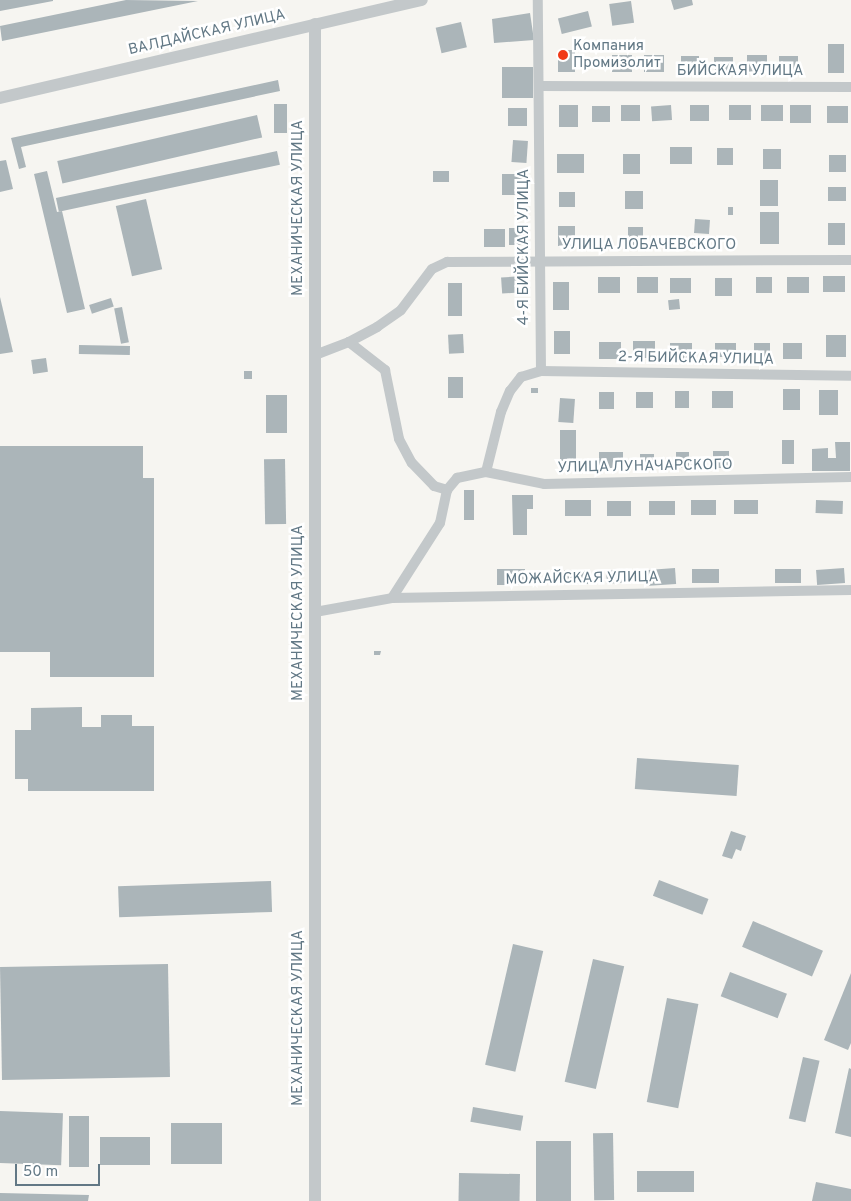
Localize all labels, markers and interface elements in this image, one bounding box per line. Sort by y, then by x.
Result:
street label: ВАЛДАЙСКАЯ УЛИЦА [127,6,287,60]
place label: Компания Промизолит [573,37,661,72]
marker: Компания Промизолит [557,49,569,61]
street label: БИЙСКАЯ УЛИЦА [677,63,803,81]
street label: МЕХАНИЧЕСКАЯ УЛИЦА [290,120,308,296]
street label: 4-Я БИЙСКАЯ УЛИЦА [516,169,534,325]
street label: УЛИЦА ЛОБАЧЕВСКОГО [561,237,737,255]
street label: 2-Я БИЙСКАЯ УЛИЦА [618,349,774,369]
street label: УЛИЦА ЛУНАЧАРСКОГО [557,456,733,478]
street label: МЕХАНИЧЕСКАЯ УЛИЦА [290,525,308,701]
street label: МОЖАЙСКАЯ УЛИЦА [505,569,659,589]
street label: МЕХАНИЧЕСКАЯ УЛИЦА [290,930,308,1106]
scale bar [18,1154,102,1186]
text: 50 m [23,1163,58,1182]

